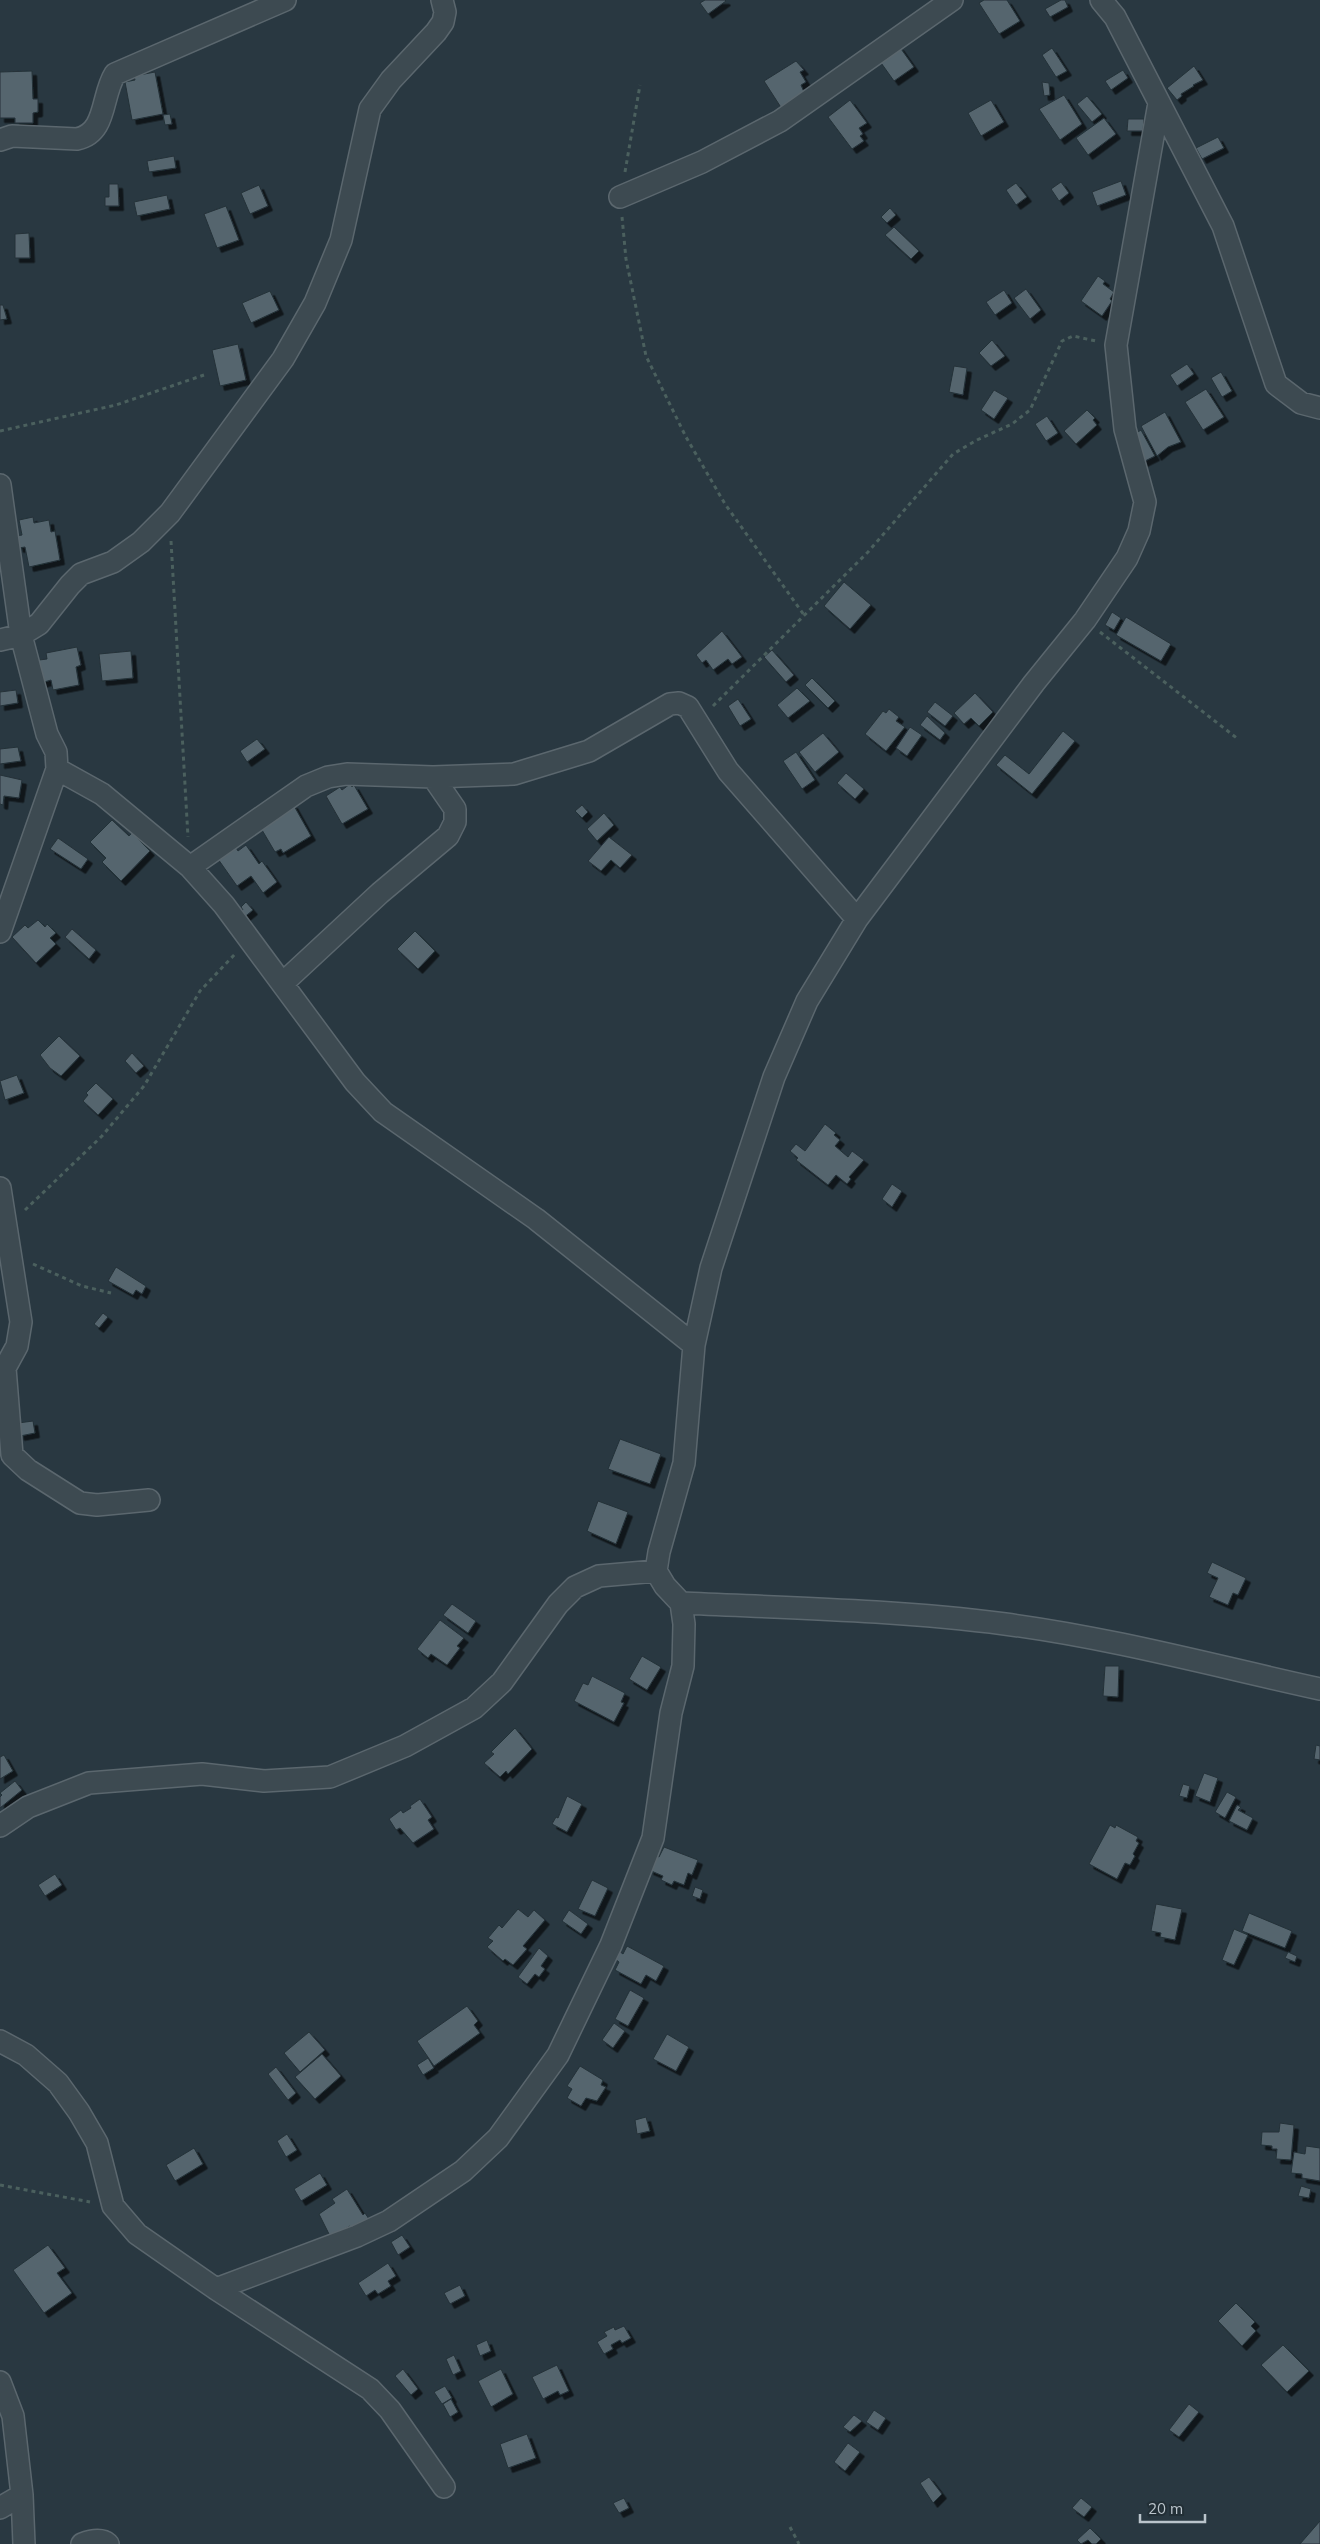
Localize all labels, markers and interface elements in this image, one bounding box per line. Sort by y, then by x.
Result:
scale bar [1140,2492,1205,2524]
text: 20 m [1148,2499,1183,2518]

